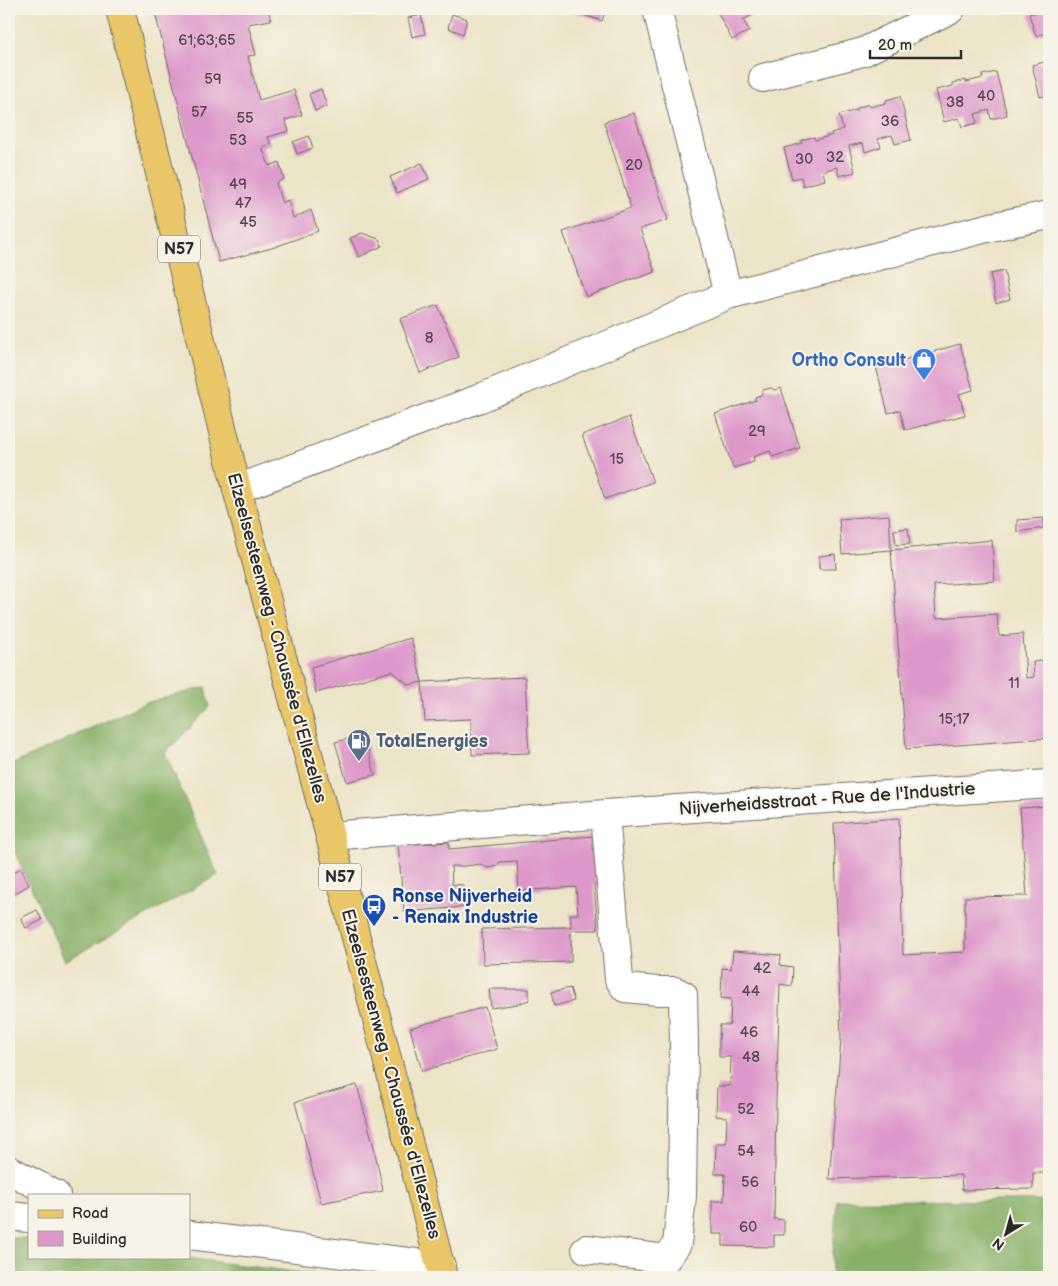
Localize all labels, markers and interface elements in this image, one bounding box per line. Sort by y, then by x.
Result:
scale bar [870,28,962,60]
house number: 61;63;65 [178,31,236,50]
text: 20 m [878,36,912,55]
house number: 59 [204,70,222,89]
house number: 40 [977,87,995,106]
house number: 38 [946,93,964,112]
house number: 57 [191,103,208,122]
house number: 55 [236,109,254,128]
house number: 36 [881,112,899,131]
house number: 53 [229,131,247,150]
house number: 32 [826,148,844,167]
house number: 30 [795,150,813,169]
house number: 20 [625,156,643,175]
house number: 49 [229,175,247,194]
house number: 47 [235,194,252,213]
house number: 45 [239,213,257,232]
road number: N57 [158,235,200,262]
house number: 8 [425,329,434,348]
shop icon: Ortho Consult [911,347,937,381]
place label: Ortho Consult [792,350,906,371]
house number: 29 [748,422,766,441]
house number: 15 [610,450,624,469]
street label: Elzeelsesteenweg - Chaussée d'Ellezelles [223,471,331,805]
house number: 11 [1008,674,1020,693]
house number: 15;17 [939,710,970,729]
fuel station icon: TotalEnergies [346,728,372,762]
place label: TotalEnergies [376,731,488,752]
street label: Nijverheidsstraat - Rue de l'Industrie [678,778,976,820]
road number: N57 [319,864,361,890]
place label: Ronse Nijverheid - Renaix Industrie [392,886,538,928]
bus stop icon: Ronse Nijverheid - Renaix Industrie [361,893,387,927]
street label: Elzeelsesteenweg - Chaussée d'Ellezelles [337,907,445,1241]
house number: 42 [753,959,771,978]
house number: 44 [742,982,760,1001]
house number: 46 [740,1023,758,1042]
house number: 48 [742,1048,760,1067]
house number: 52 [737,1100,755,1119]
house number: 54 [737,1142,755,1161]
house number: 56 [741,1173,759,1192]
legend [28,1194,190,1258]
text: Road [72,1204,108,1223]
north arrow [980,1208,1030,1258]
house number: 60 [739,1218,757,1237]
text: Building [72,1230,127,1249]
text: N [989,1234,1008,1254]

